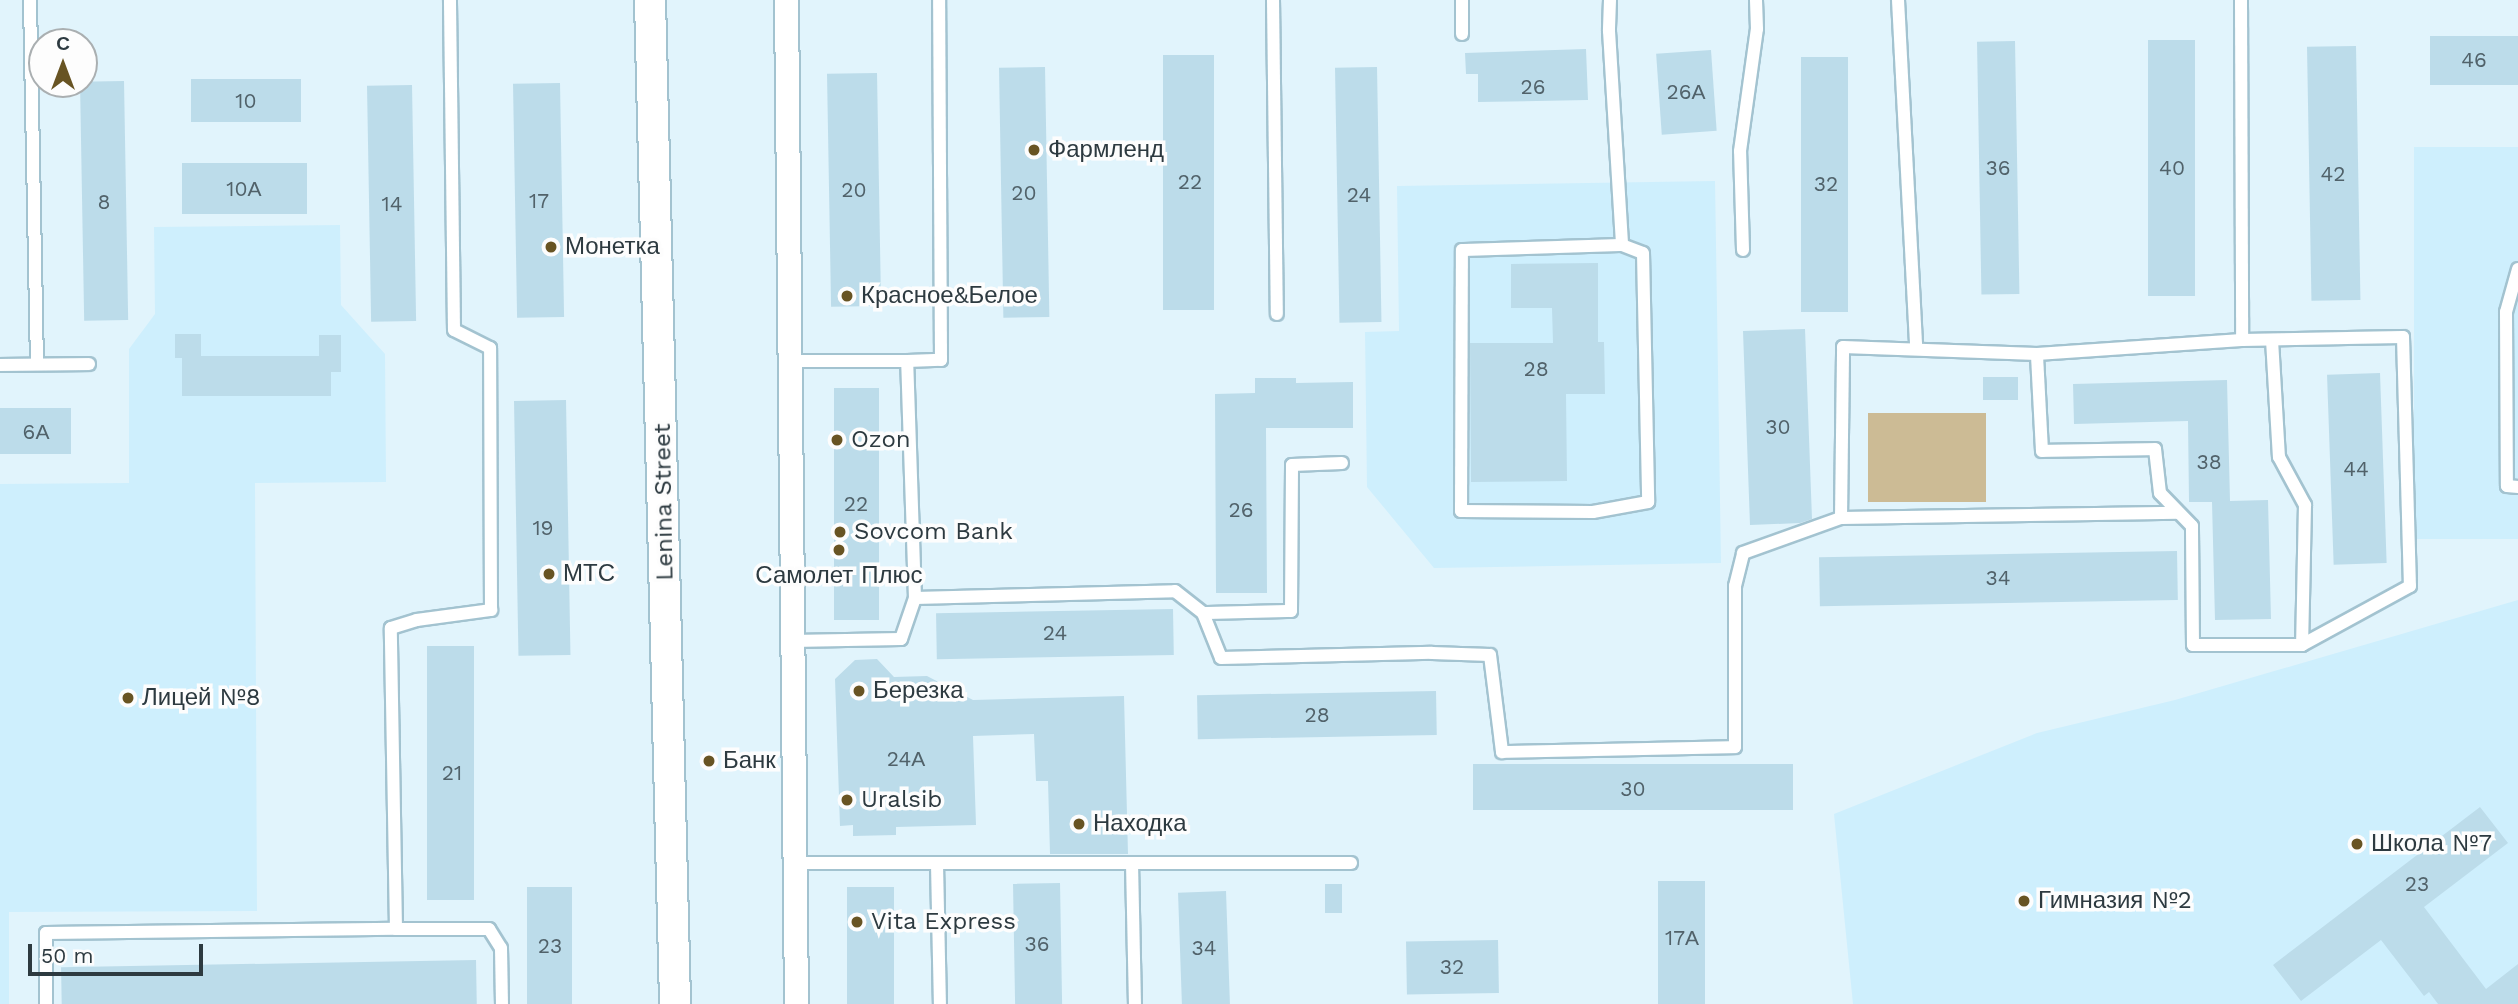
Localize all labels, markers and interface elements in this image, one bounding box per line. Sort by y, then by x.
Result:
north arrow [28,28,98,98]
text: С [56,32,70,55]
house number: 46 [2461,47,2487,73]
house number: 26 [1520,74,1546,100]
house number: 26А [1666,79,1706,105]
house number: 10 [235,88,257,114]
place label: Фармленд [1048,136,1164,164]
marker: Фармленд [1026,142,1042,158]
house number: 36 [1985,155,2011,181]
house number: 40 [2159,155,2185,181]
house number: 42 [2320,161,2346,187]
house number: 22 [1178,169,1202,195]
house number: 32 [1814,171,1838,197]
house number: 10А [226,176,262,202]
house number: 20 [841,177,867,203]
house number: 20 [1011,180,1037,206]
house number: 24 [1347,182,1371,208]
house number: 17 [529,188,549,214]
house number: 8 [98,189,110,215]
house number: 14 [381,191,403,217]
place label: Монетка [565,233,660,261]
marker: Монетка [543,239,559,255]
place label: Красное&Белое [861,282,1038,310]
marker: Красное&Белое [839,288,855,304]
house number: 28 [1523,356,1549,382]
house number: 30 [1765,414,1791,440]
house number: 6А [23,419,49,445]
street label: Lenina Street [648,423,680,581]
place label: Ozon [851,426,911,454]
marker: Ozon [829,432,845,448]
house number: 38 [2196,449,2222,475]
house number: 44 [2343,456,2369,482]
house number: 22 [844,491,868,517]
house number: 26 [1228,497,1254,523]
house number: 19 [532,515,554,541]
place label: Sovcom Bank [854,518,1013,546]
marker: Sovcom Bank [832,524,848,540]
marker: Самолет Плюс [831,542,847,558]
place label: МТС [563,560,615,588]
place label: Самолет Плюс [755,562,923,590]
house number: 34 [1985,565,2011,591]
marker: МТС [541,566,557,582]
house number: 24 [1043,620,1067,646]
place label: Березка [873,677,964,705]
marker: Березка [851,683,867,699]
place label: Лицей №8 [142,684,261,712]
marker: Лицей №8 [120,690,136,706]
house number: 28 [1304,702,1330,728]
house number: 24А [887,746,925,772]
place label: Банк [723,747,776,775]
marker: Банк [701,753,717,769]
house number: 21 [442,760,462,786]
house number: 30 [1620,776,1646,802]
place label: Uralsib [861,786,942,814]
marker: Uralsib [839,792,855,808]
place label: Находка [1093,810,1187,838]
marker: Находка [1071,816,1087,832]
place label: Школа №7 [2371,830,2492,858]
marker: Школа №7 [2349,836,2365,852]
house number: 23 [2405,871,2429,897]
place label: Гимназия №2 [2038,887,2192,915]
marker: Гимназия №2 [2016,893,2032,909]
place label: Vita Express [871,908,1016,936]
marker: Vita Express [849,914,865,930]
house number: 17А [1665,925,1699,951]
scale bar [32,930,206,974]
house number: 36 [1024,931,1050,957]
house number: 23 [538,933,562,959]
house number: 34 [1191,935,1217,961]
text: 50 m [41,943,93,968]
house number: 32 [1440,954,1464,980]

